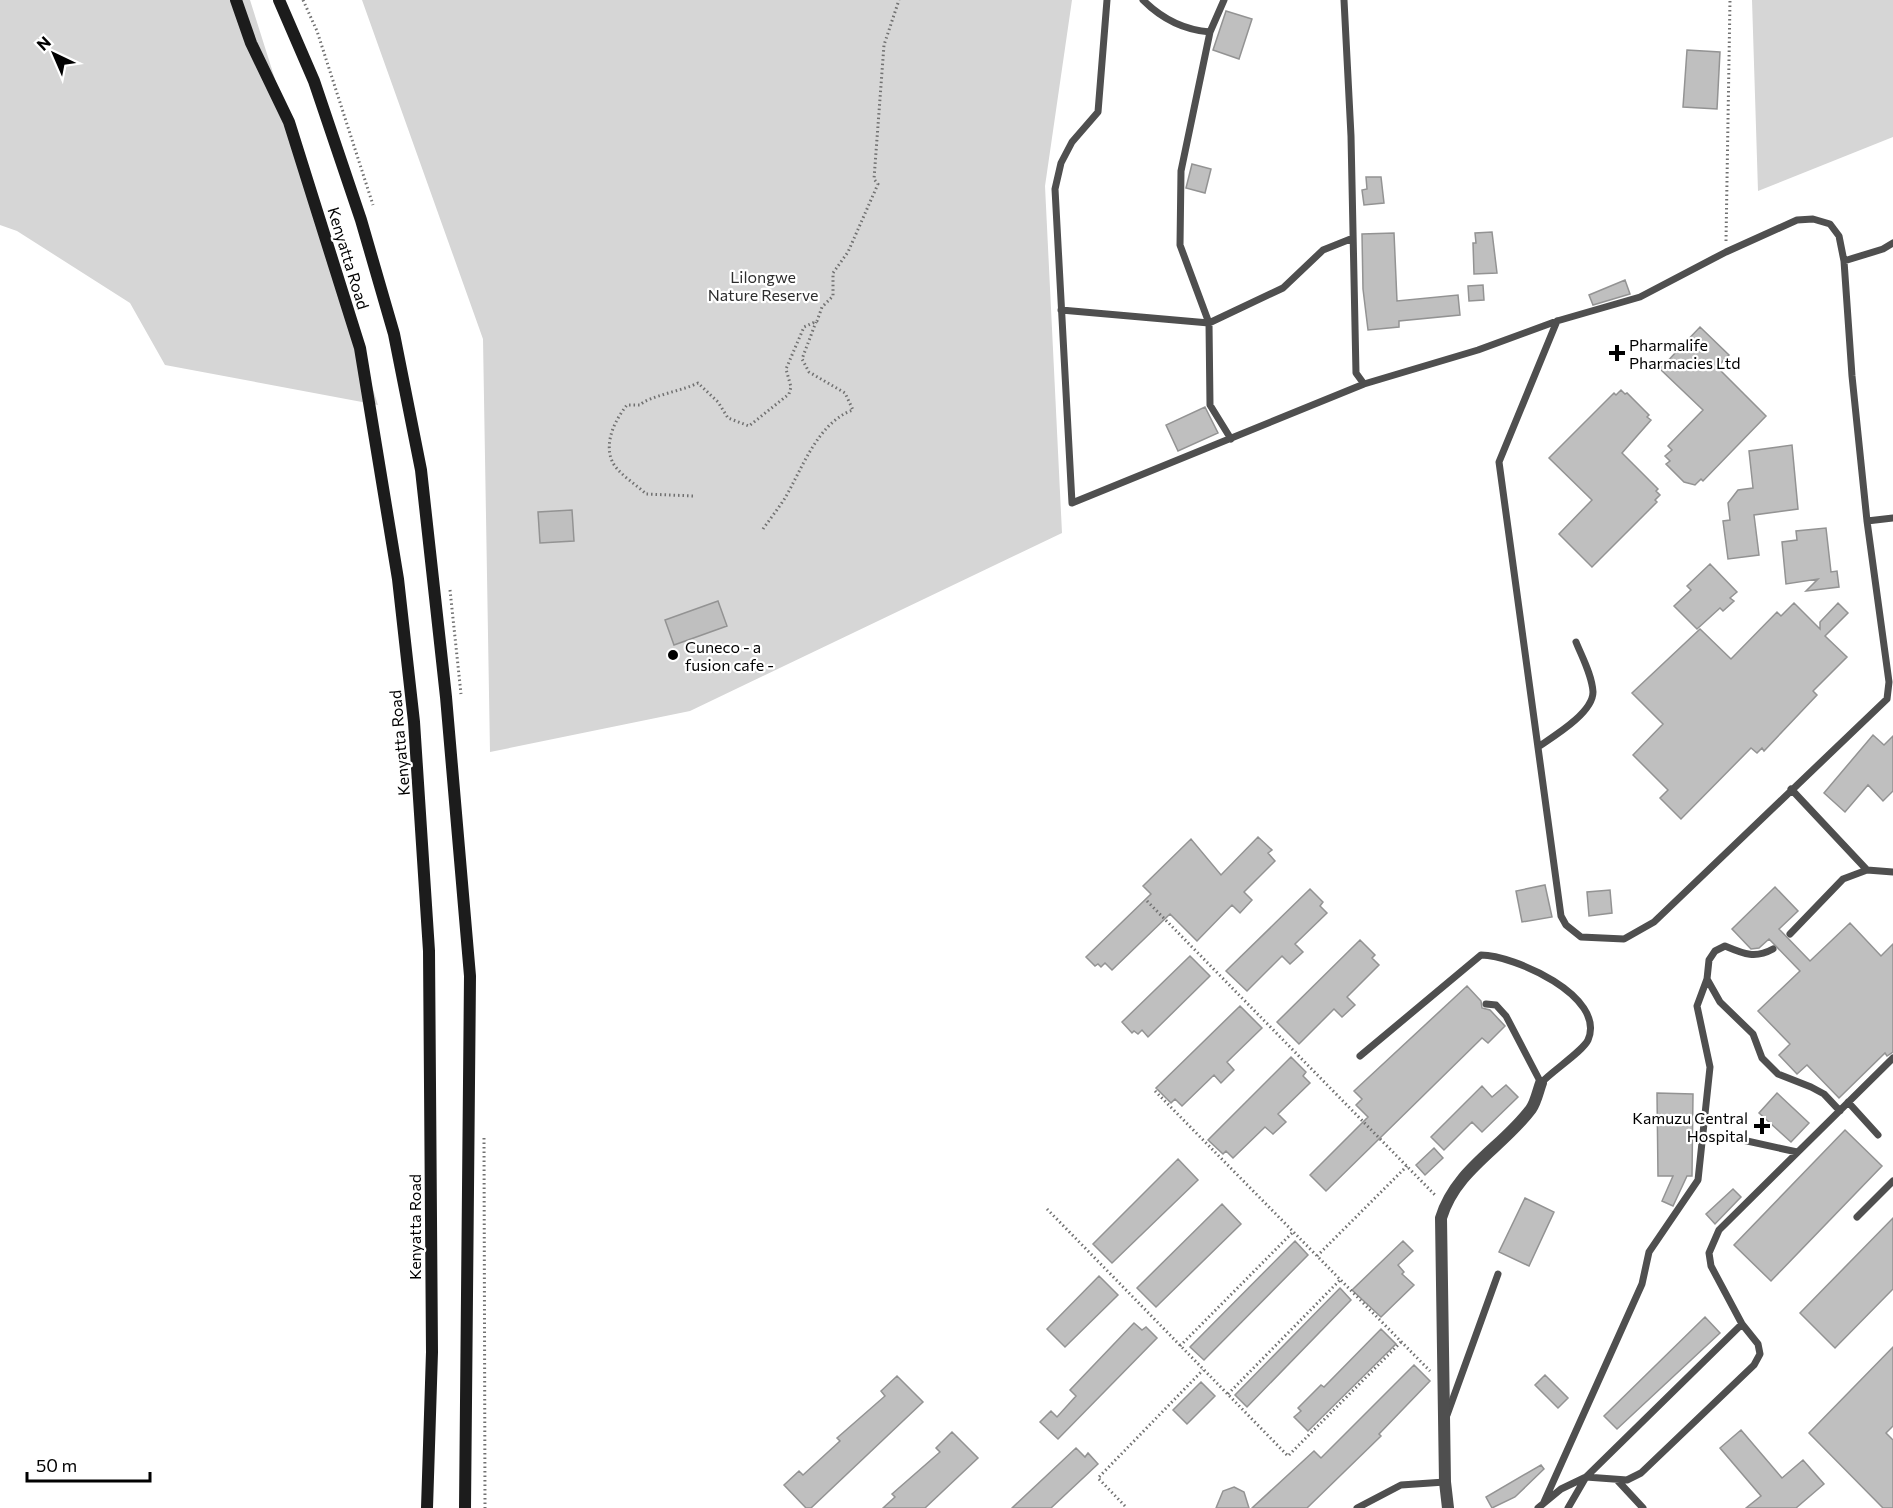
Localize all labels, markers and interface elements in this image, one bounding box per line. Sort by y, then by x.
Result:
north arrow [24,24,84,84]
text: N [32,32,54,54]
street label: Kenyatta Road [324,205,374,311]
park label: Lilongwe Nature Reserve [708,267,818,304]
place label: Pharmalife Pharmacies Ltd [1629,335,1741,372]
marker: Pharmalife Pharmacies Ltd [1610,346,1624,360]
place label: Cuneco - a fusion cafe - [685,637,774,674]
marker: Cuneco - a fusion cafe - [666,648,680,662]
street label: Kenyatta Road [385,689,413,797]
place label: Kamuzu Central Hospital [1632,1108,1748,1145]
marker: Kamuzu Central Hospital [1753,1117,1771,1135]
street label: Kenyatta Road [405,1174,424,1280]
scale bar [27,1445,150,1483]
text: 50 m [36,1454,77,1476]

